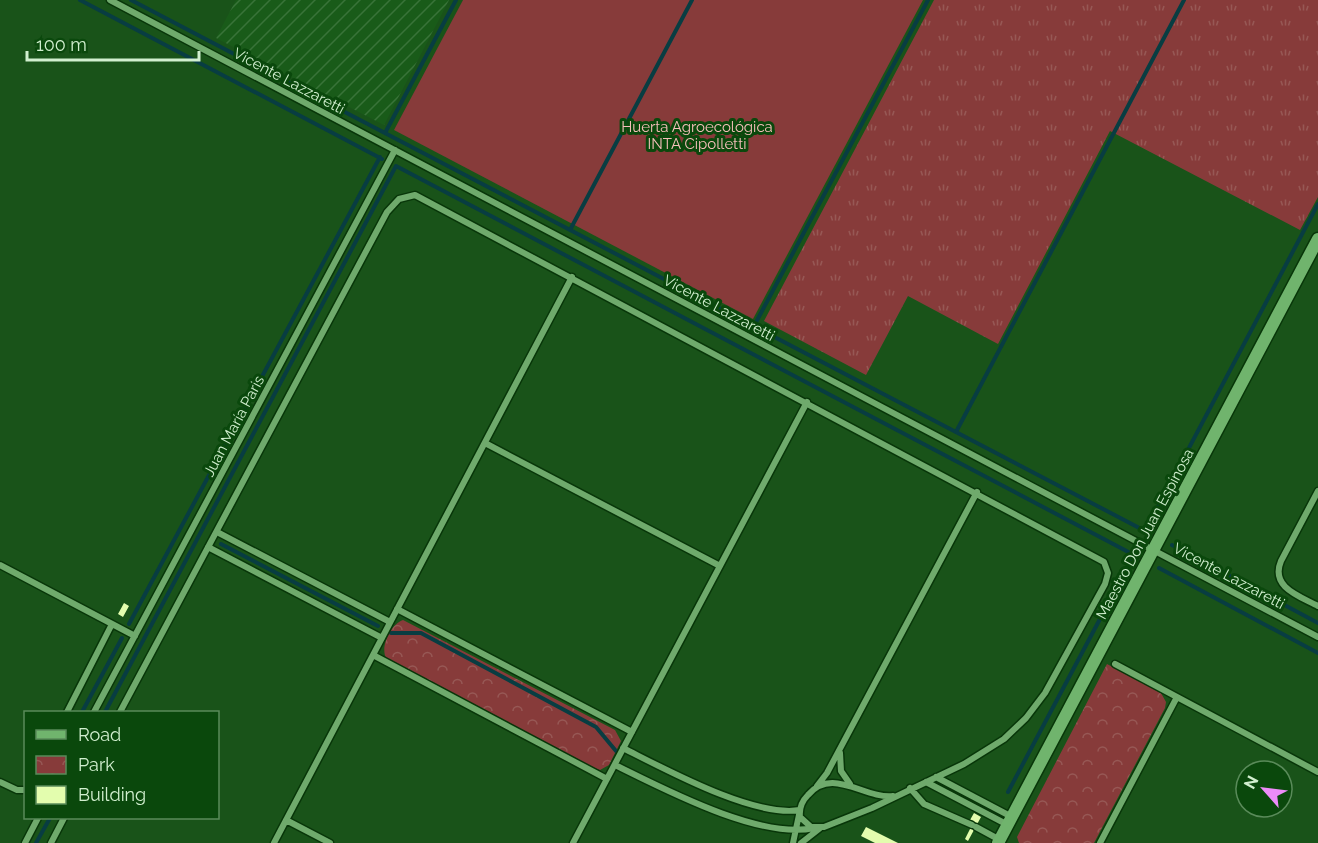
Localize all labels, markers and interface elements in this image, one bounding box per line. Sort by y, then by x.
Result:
scale bar [27,24,200,62]
text: 100 m [36,34,87,55]
street label: Vicente Lazzaretti [230,44,348,118]
park label: Huerta Agroecológica INTA Cipolletti [621,118,773,153]
street label: Vicente Lazzaretti [660,271,778,345]
street label: Juan María Paris [200,372,268,480]
street label: Maestro Don Juan Espinosa [1092,446,1198,622]
street label: Vicente Lazzaretti [1170,539,1288,613]
legend [24,711,219,819]
text: Road [78,724,121,745]
text: Park [78,754,115,775]
north arrow [1234,759,1294,819]
text: N [1240,772,1262,792]
text: Building [78,784,146,805]

